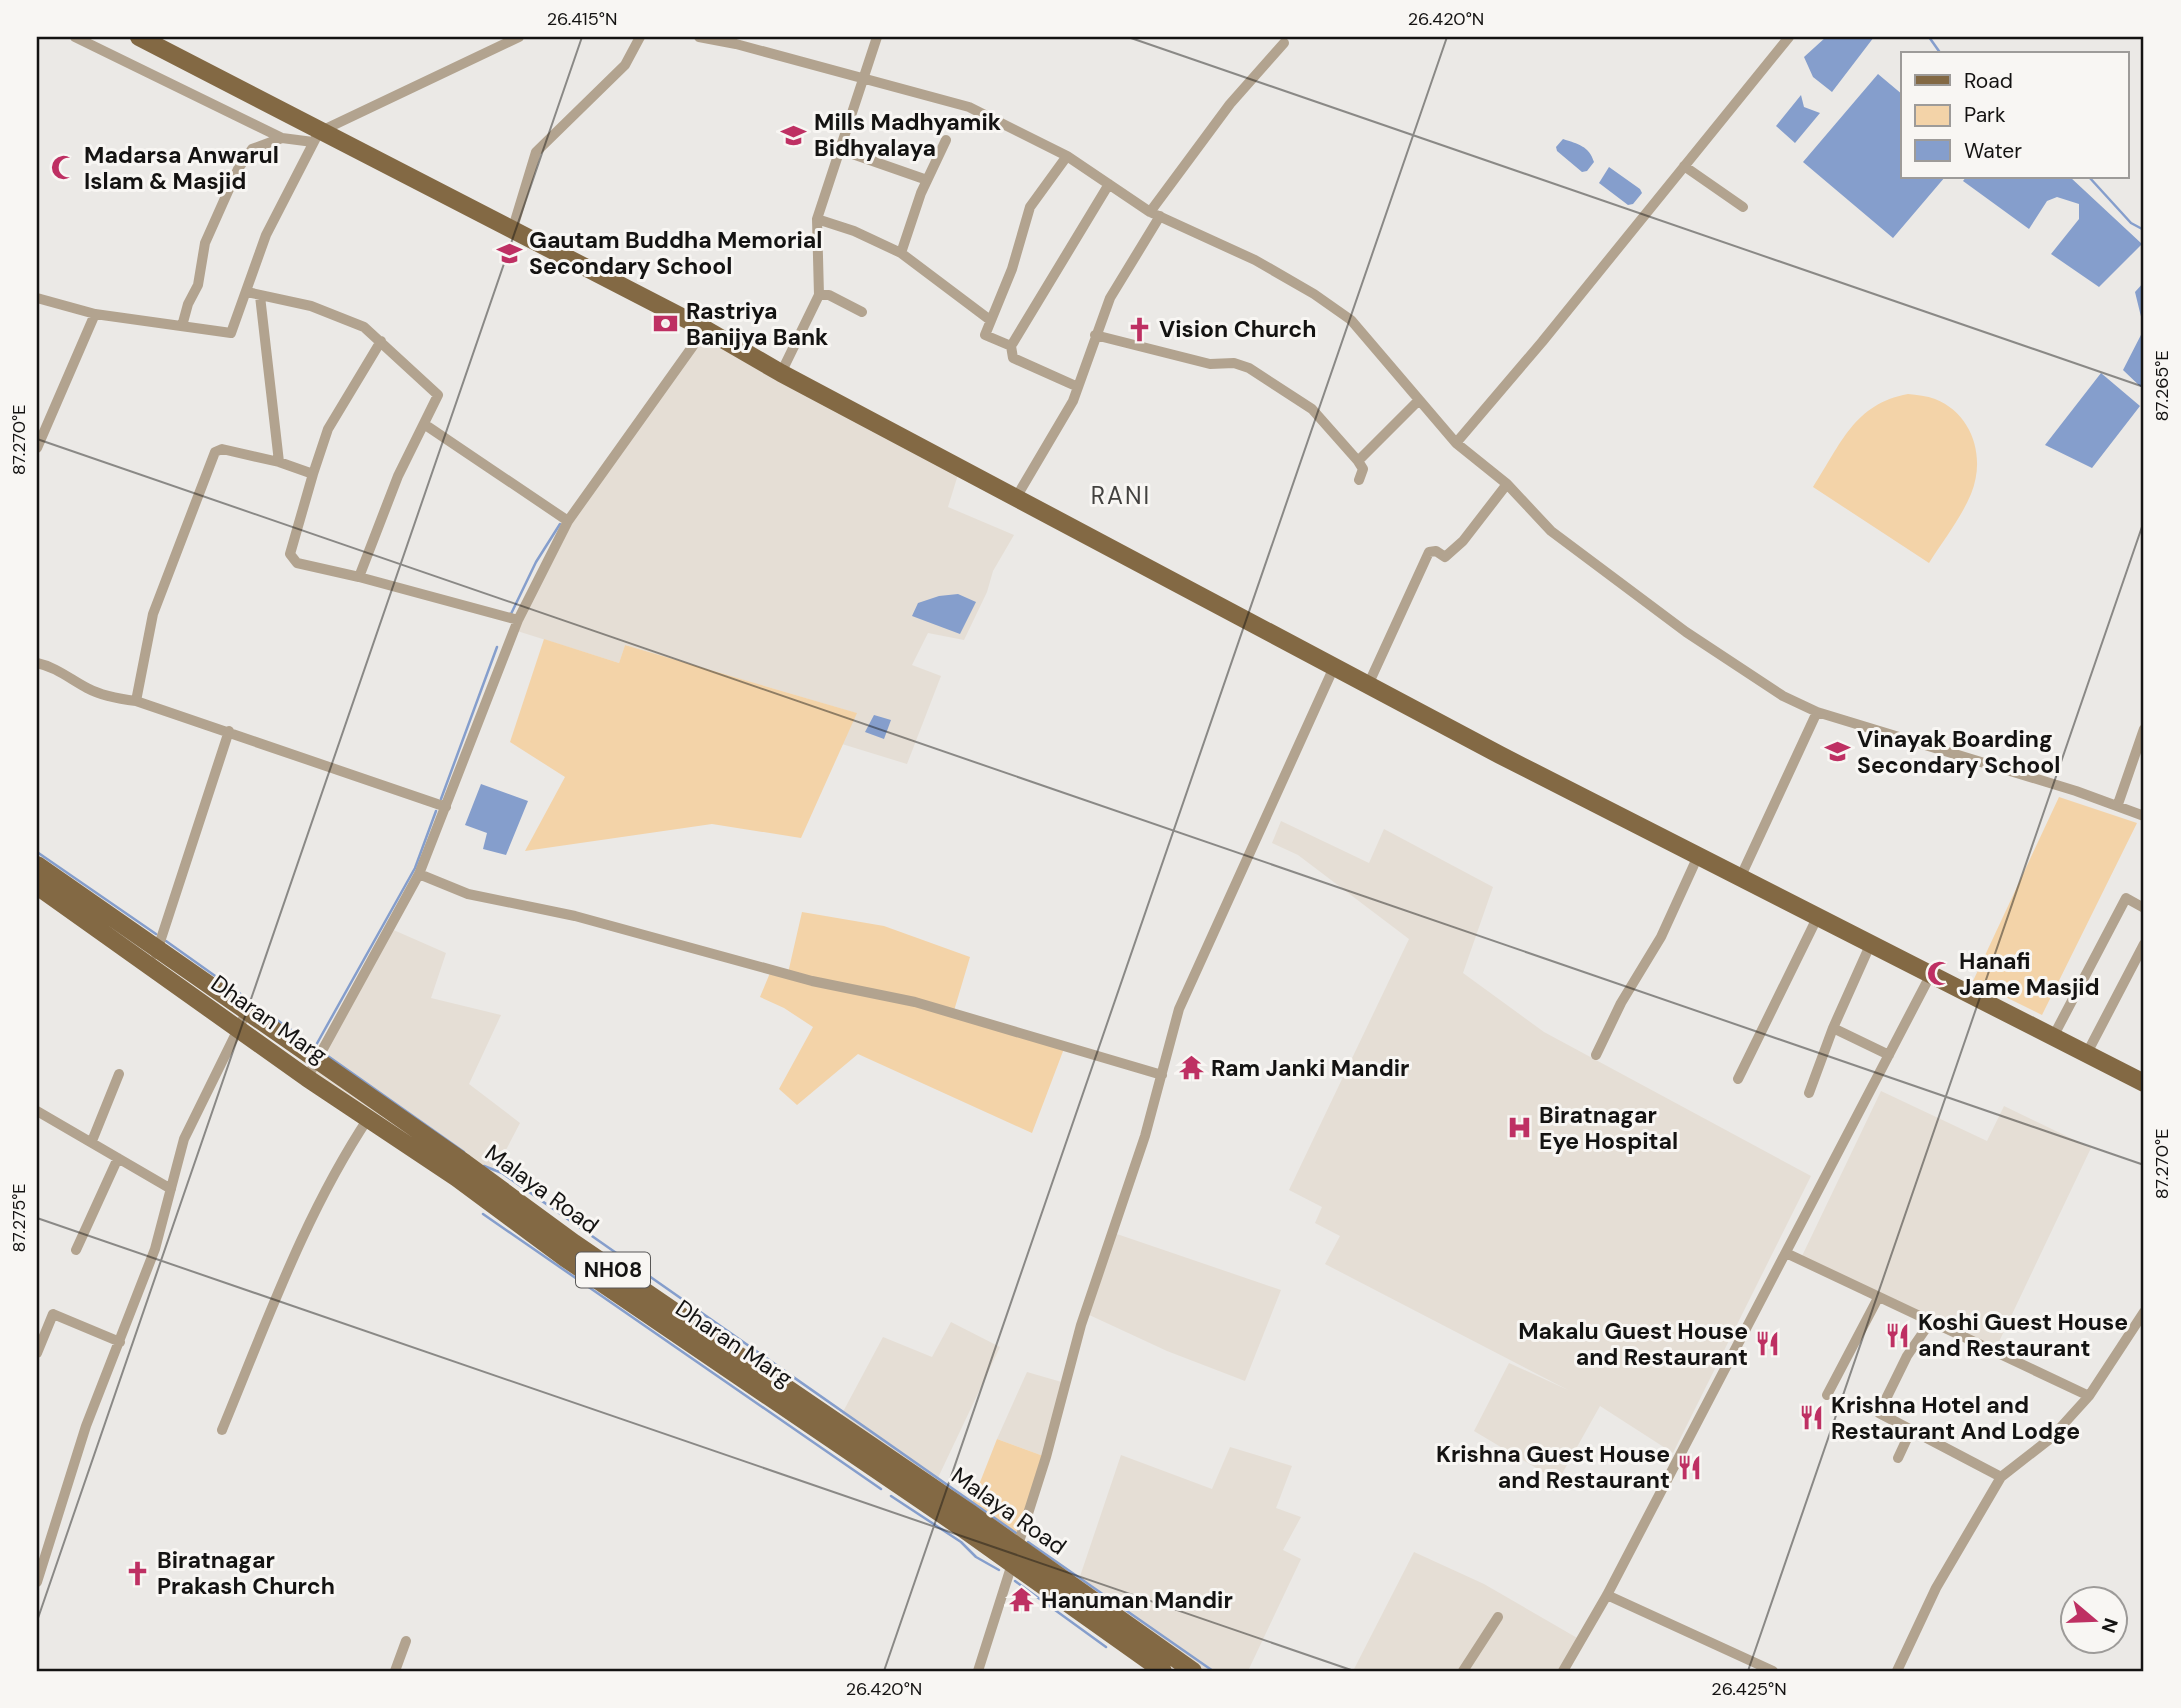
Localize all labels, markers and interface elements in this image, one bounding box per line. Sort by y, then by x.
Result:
text: 26.415°N [547,7,617,31]
text: 26.420°N [1408,7,1484,31]
legend [1901,52,2128,178]
text: Road [1964,67,2013,95]
text: Park [1964,101,2006,129]
place label: Mills Madhyamik Bidhyalaya [814,107,1001,163]
school or university icon: Mills Madhyamik Bidhyalaya [780,121,808,149]
text: Water [1964,137,2022,165]
place label: Madarsa Anwarul Islam & Masjid [84,140,279,196]
mosque icon: Madarsa Anwarul Islam & Masjid [50,154,78,182]
place label: Gautam Buddha Memorial Secondary School [529,225,822,281]
school or university icon: Gautam Buddha Memorial Secondary School [495,239,523,267]
place label: Rastriya Banijya Bank [686,296,828,352]
bank icon: Rastriya Banijya Bank [652,310,680,338]
place label: Vision Church [1159,314,1316,344]
church icon: Vision Church [1125,315,1153,343]
text: 87.265°E [2150,350,2174,422]
text: 87.270°E [7,405,31,475]
district label: RANI [1091,480,1151,511]
place label: Vinayak Boarding Secondary School [1857,724,2060,780]
school or university icon: Vinayak Boarding Secondary School [1823,738,1851,766]
place label: Hanafi Jame Masjid [1959,946,2100,1002]
mosque icon: Hanafi Jame Masjid [1925,960,1953,988]
street label: Dharan Marg [205,968,333,1070]
place label: Ram Janki Mandir [1211,1053,1410,1083]
temple icon: Ram Janki Mandir [1177,1054,1205,1082]
place label: Biratnagar Eye Hospital [1539,1100,1678,1156]
hospital icon: Biratnagar Eye Hospital [1505,1114,1533,1142]
text: 87.270°E [2150,1129,2174,1199]
street label: Malaya Road [479,1138,605,1240]
text: 87.275°E [7,1183,31,1253]
road number: NH08 [576,1252,650,1288]
street label: Dharan Marg [670,1293,798,1393]
place label: Koshi Guest House and Restaurant [1918,1307,2128,1363]
place label: Makalu Guest House and Restaurant [1518,1316,1748,1372]
restaurant icon: Koshi Guest House and Restaurant [1884,1321,1912,1349]
restaurant icon: Makalu Guest House and Restaurant [1754,1330,1782,1358]
place label: Krishna Hotel and Restaurant And Lodge [1831,1390,2080,1446]
restaurant icon: Krishna Hotel and Restaurant And Lodge [1797,1404,1825,1432]
place label: Krishna Guest House and Restaurant [1436,1439,1670,1495]
restaurant icon: Krishna Guest House and Restaurant [1676,1453,1704,1481]
street label: Malaya Road [946,1460,1072,1562]
place label: Biratnagar Prakash Church [157,1545,335,1601]
church icon: Biratnagar Prakash Church [123,1559,151,1587]
place label: Hanuman Mandir [1041,1585,1233,1615]
temple icon: Hanuman Mandir [1007,1586,1035,1614]
north arrow [2058,1586,2128,1656]
text: N [2096,1615,2124,1636]
text: 26.420°N [846,1677,922,1701]
text: 26.425°N [1711,1677,1787,1701]

